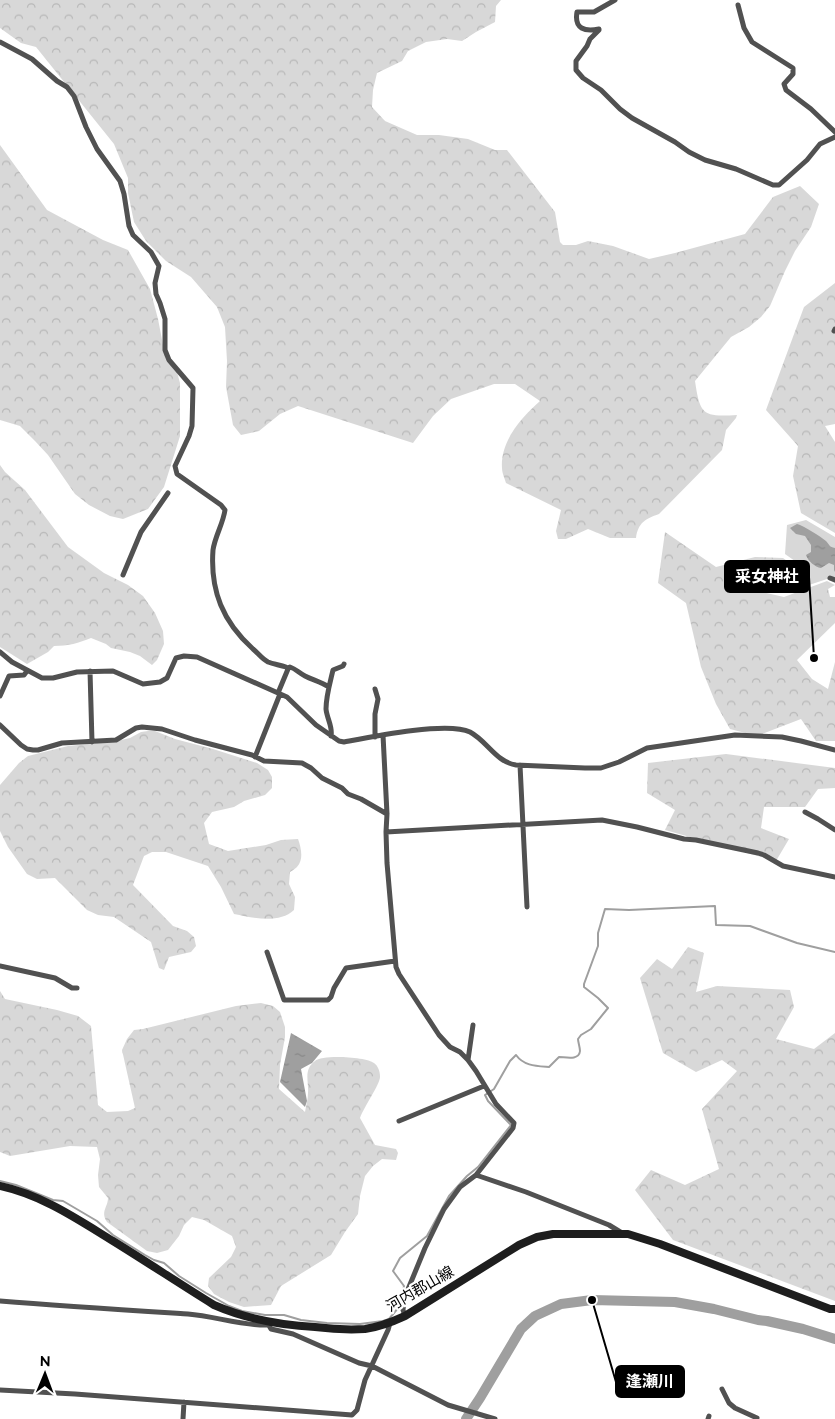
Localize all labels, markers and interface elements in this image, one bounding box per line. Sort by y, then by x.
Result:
callout: 采女神社 [725,561,809,592]
text: 采女神社 [735,567,799,586]
street label: 河内郡山線 [383,1262,457,1316]
north arrow [20,1349,70,1399]
text: N [40,1353,51,1369]
callout: 逢瀬川 [616,1366,684,1397]
text: 逢瀬川 [626,1372,674,1391]

